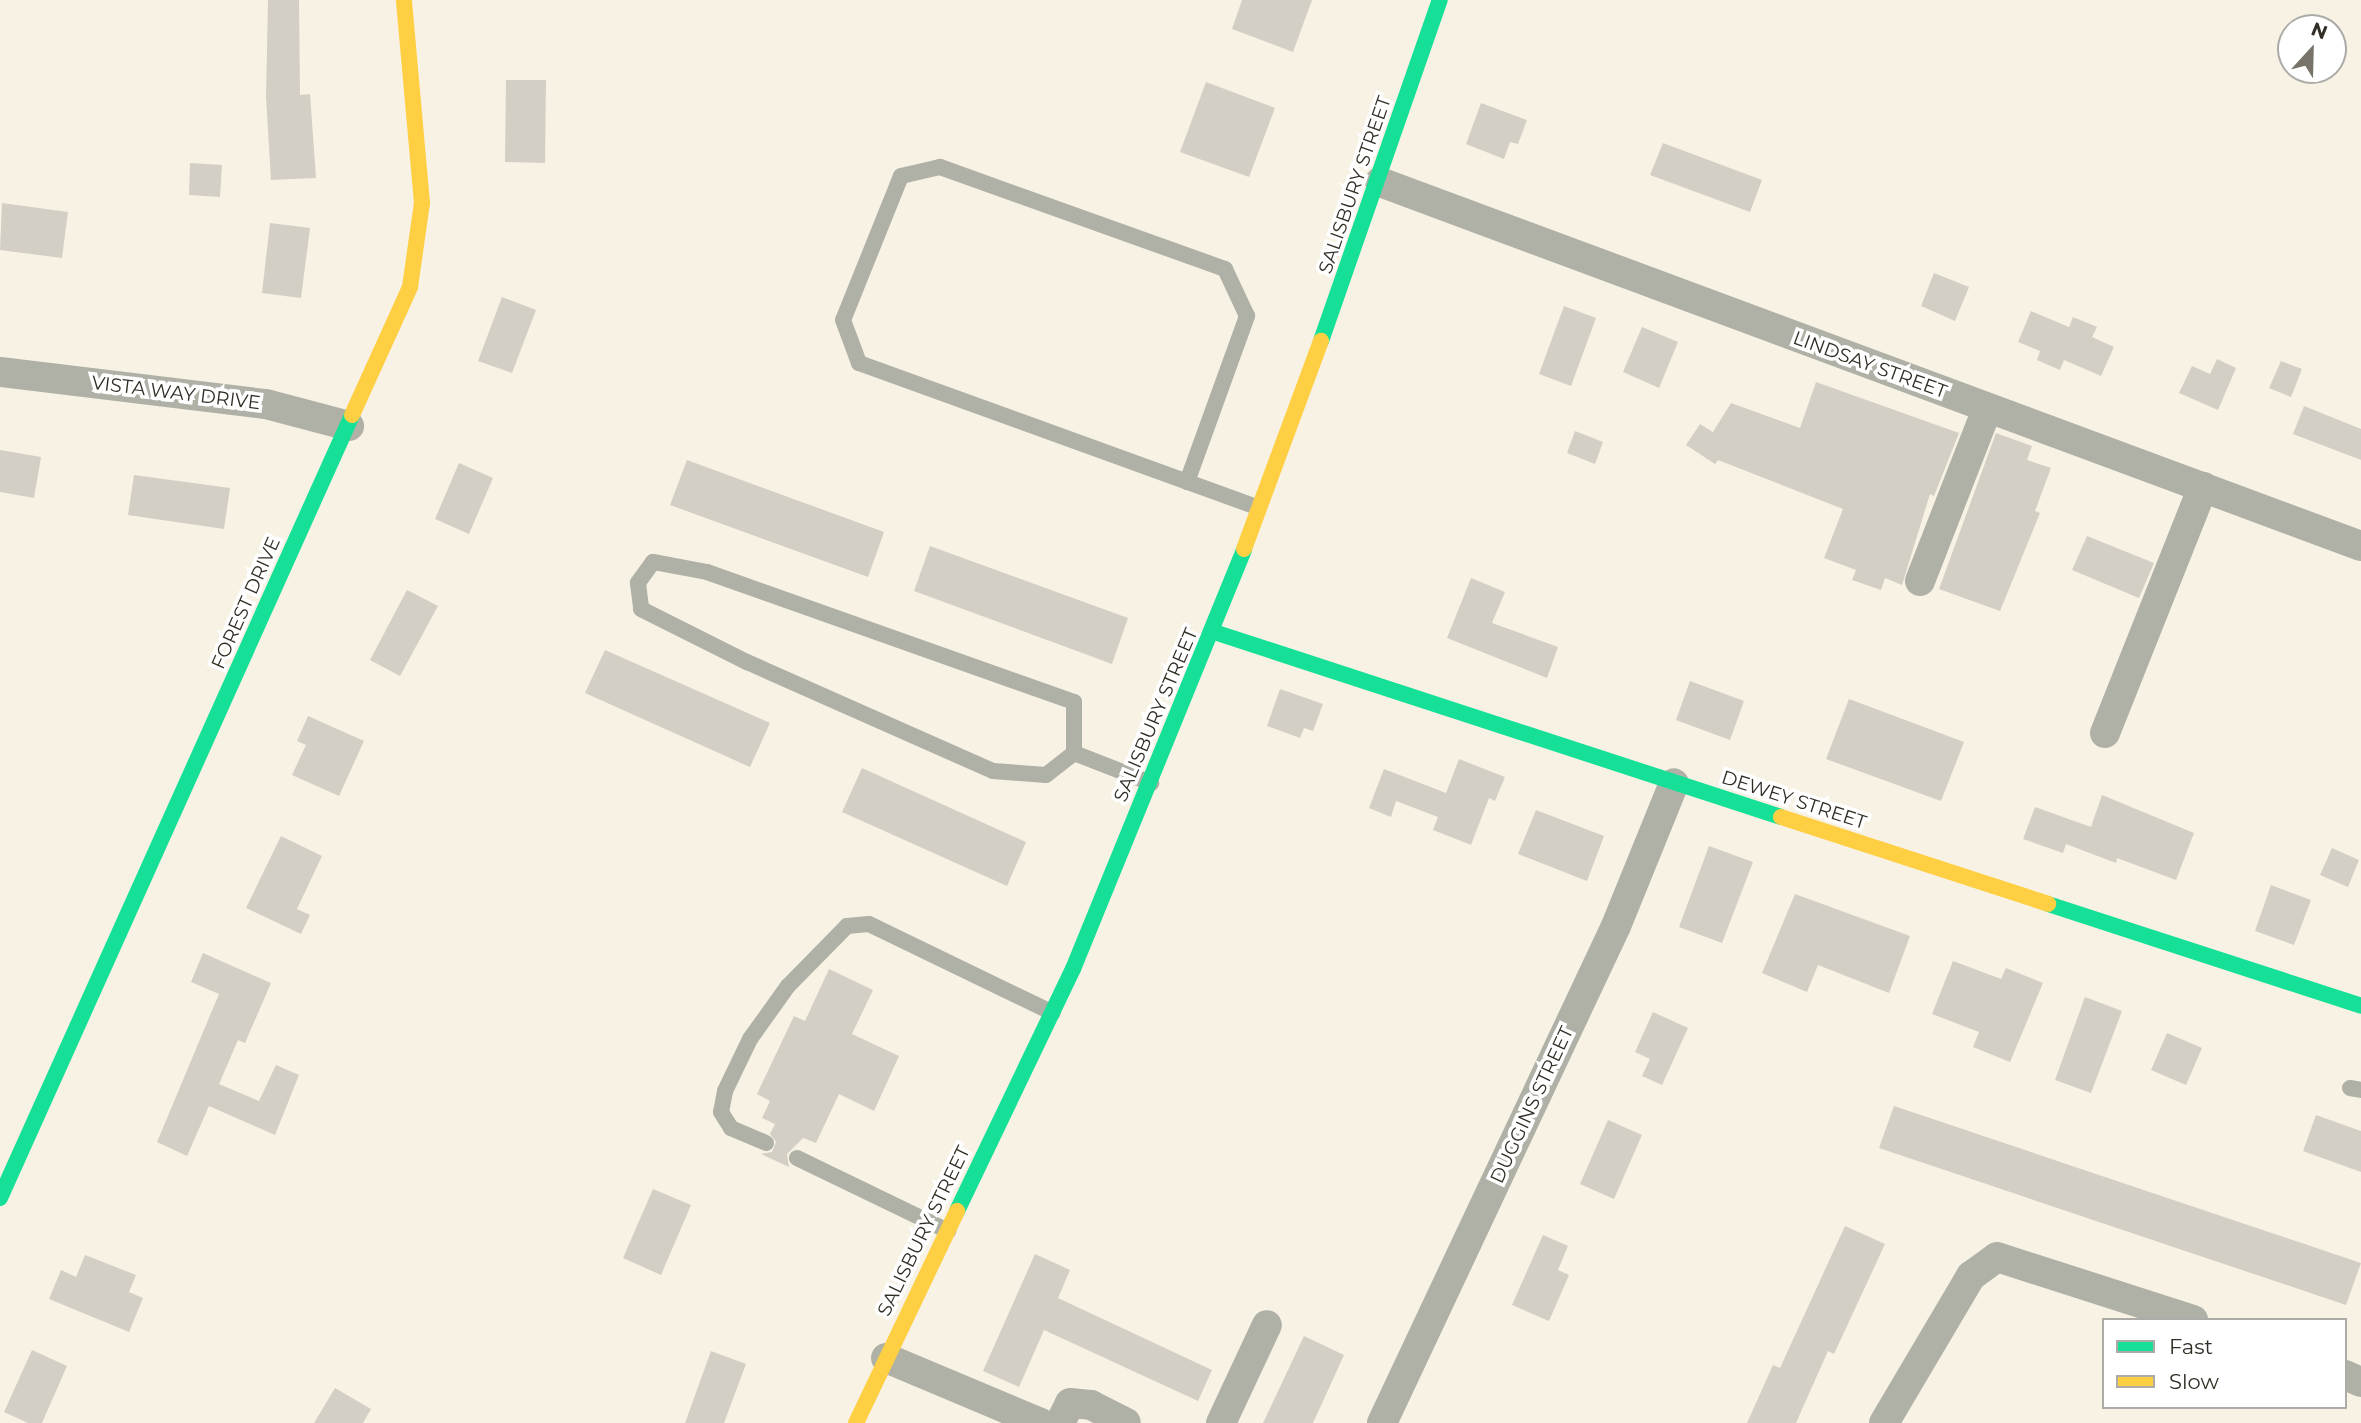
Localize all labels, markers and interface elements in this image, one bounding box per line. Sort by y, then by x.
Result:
north arrow [2277,14,2347,84]
text: N [2308,17,2331,44]
street label: SALISBURY STREET [1314,93,1396,277]
street label: LINDSAY STREET [1790,327,1950,403]
street label: VISTA WAY DRIVE [90,371,262,415]
street label: FOREST DRIVE [207,533,285,673]
street label: SALISBURY STREET [1109,625,1203,805]
street label: DEWEY STREET [1719,766,1869,834]
street label: DUGGINS STREET [1486,1023,1578,1187]
street label: SALISBURY STREET [873,1142,975,1320]
legend [2102,1318,2347,1409]
text: Fast [2169,1334,2213,1359]
text: Slow [2169,1369,2219,1394]

